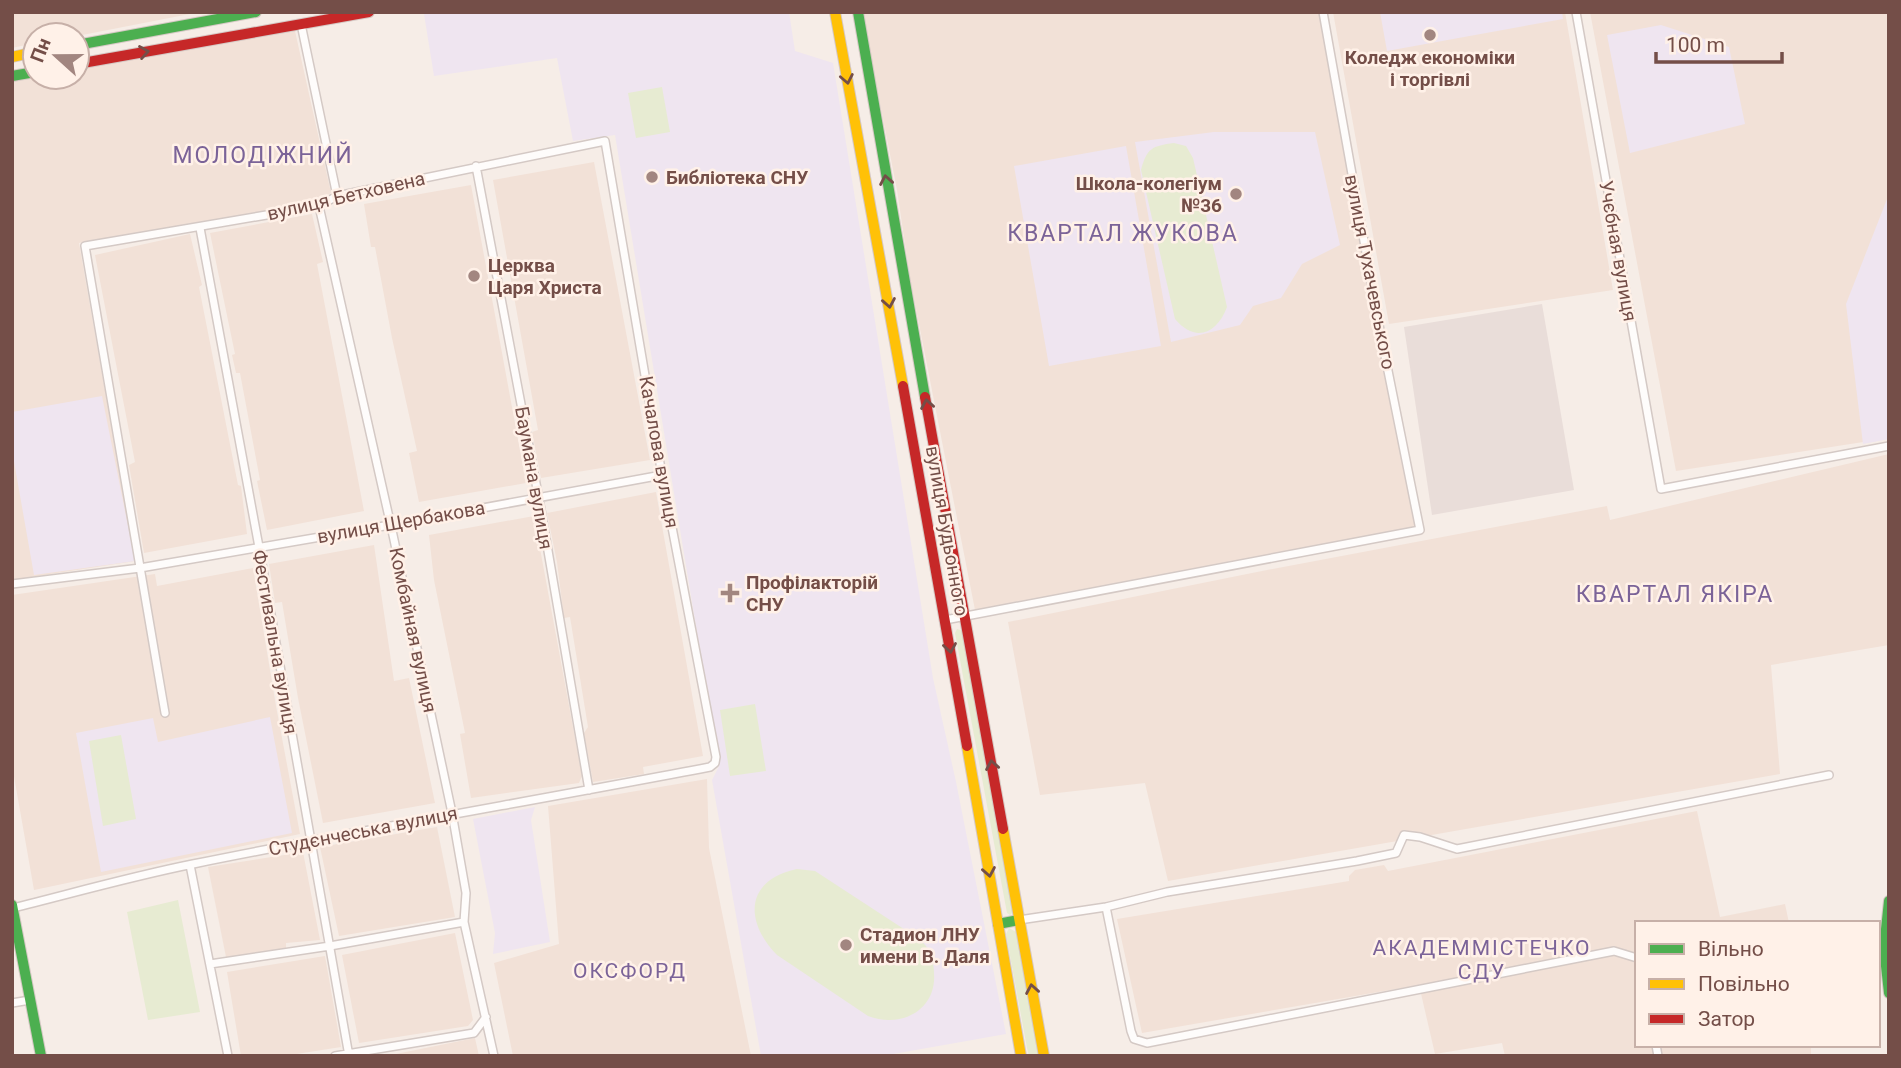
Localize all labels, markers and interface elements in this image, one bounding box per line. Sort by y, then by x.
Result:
north arrow [21,21,91,91]
scale bar [1656,21,1782,65]
marker: Коледж економіки і торгівлі [1422,27,1438,43]
text: 100 m [1666,33,1725,57]
text: Пн [26,35,56,65]
one-way arrow [138,46,150,61]
place label: Коледж економіки і торгівлі [1345,46,1515,91]
one-way arrow [839,73,854,85]
district label: МОЛОДІЖНИЙ [172,141,354,169]
place label: Библіотека СНУ [666,166,808,189]
street label: вулиця Бетховена [265,167,427,225]
marker: Библіотека СНУ [644,169,660,185]
place label: Школа-колегіум №36 [1076,172,1222,217]
street label: вулиця Тухачевського [1340,173,1400,371]
one-way arrow [879,174,894,186]
street label: Учєбная вулиця [1594,179,1642,323]
marker: Школа-колегіум №36 [1228,186,1244,202]
district label: КВАРТАЛ ЖУКОВА [1007,220,1239,247]
place label: Церква Царя Христа [488,254,602,299]
marker: Церква Царя Христа [466,268,482,284]
one-way arrow [881,297,896,309]
street label: Качалова вулиця [634,374,684,530]
one-way arrow [920,398,935,410]
street label: Баумана вулиця [510,405,558,551]
street label: вулиця Будьонного [921,444,973,618]
street label: вулиця Щербакова [315,496,487,548]
street label: Комбайная вулиця [384,545,442,715]
street label: Фестивальна вулиця [247,548,303,736]
place label: Профілакторій СНУ [746,571,878,616]
district label: КВАРТАЛ ЯКІРА [1576,581,1774,608]
marker: Профілакторій СНУ [720,583,740,603]
one-way arrow [942,642,957,654]
one-way arrow [985,759,1000,771]
street label: Студєнчеська вулиця [267,801,459,861]
one-way arrow [981,866,996,878]
legend [1635,921,1880,1047]
place label: Стадион ЛНУ имени В. Даля [860,923,990,968]
district label: АКАДЕММІСТЕЧКО СДУ [1372,936,1592,984]
marker: Стадион ЛНУ имени В. Даля [838,937,854,953]
text: Вільно [1698,937,1764,961]
district label: ОКСФОРД [573,959,687,983]
text: Повільно [1698,972,1790,996]
one-way arrow [1025,983,1040,995]
text: Затор [1698,1007,1755,1031]

